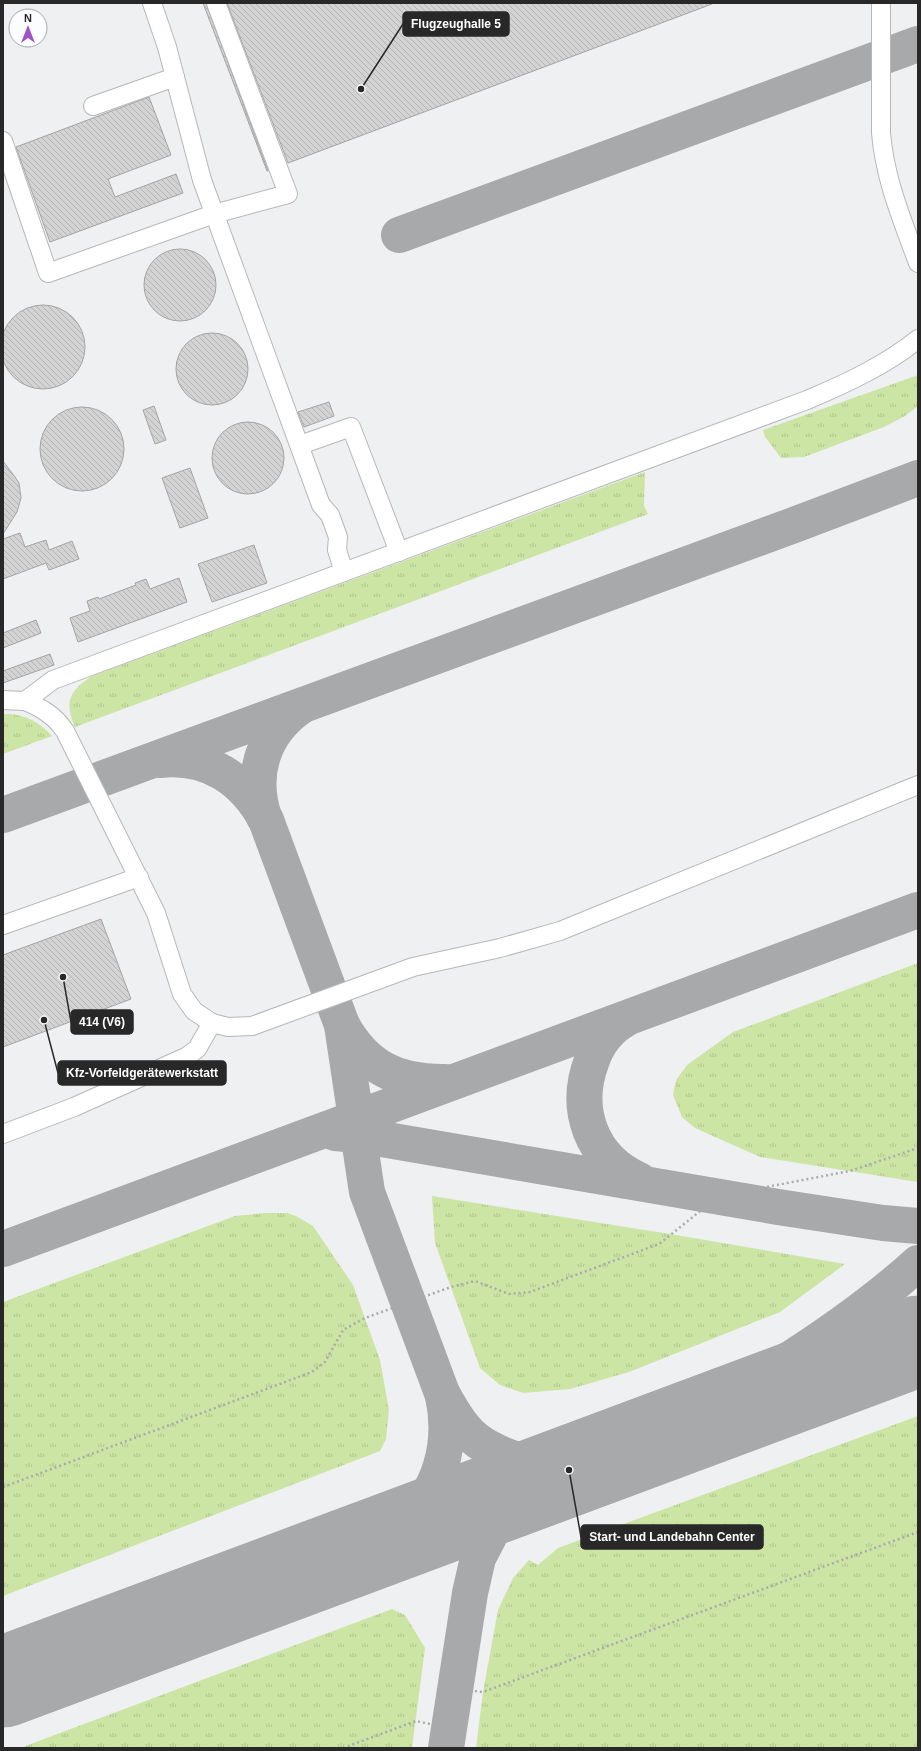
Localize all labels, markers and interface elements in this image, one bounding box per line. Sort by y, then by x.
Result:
north arrow [8,8,48,48]
text: N [24,12,32,24]
callout: Flugzeughalle 5 [403,12,509,36]
text: Flugzeughalle 5 [411,17,501,31]
callout: 414 (V6) [71,1010,133,1034]
text: 414 (V6) [79,1015,125,1029]
callout: Kfz-Vorfeldgerätewerkstatt [58,1061,226,1085]
text: Kfz-Vorfeldgerätewerkstatt [66,1066,218,1080]
callout: Start- und Landebahn Center [581,1525,763,1549]
text: Start- und Landebahn Center [589,1530,755,1544]

